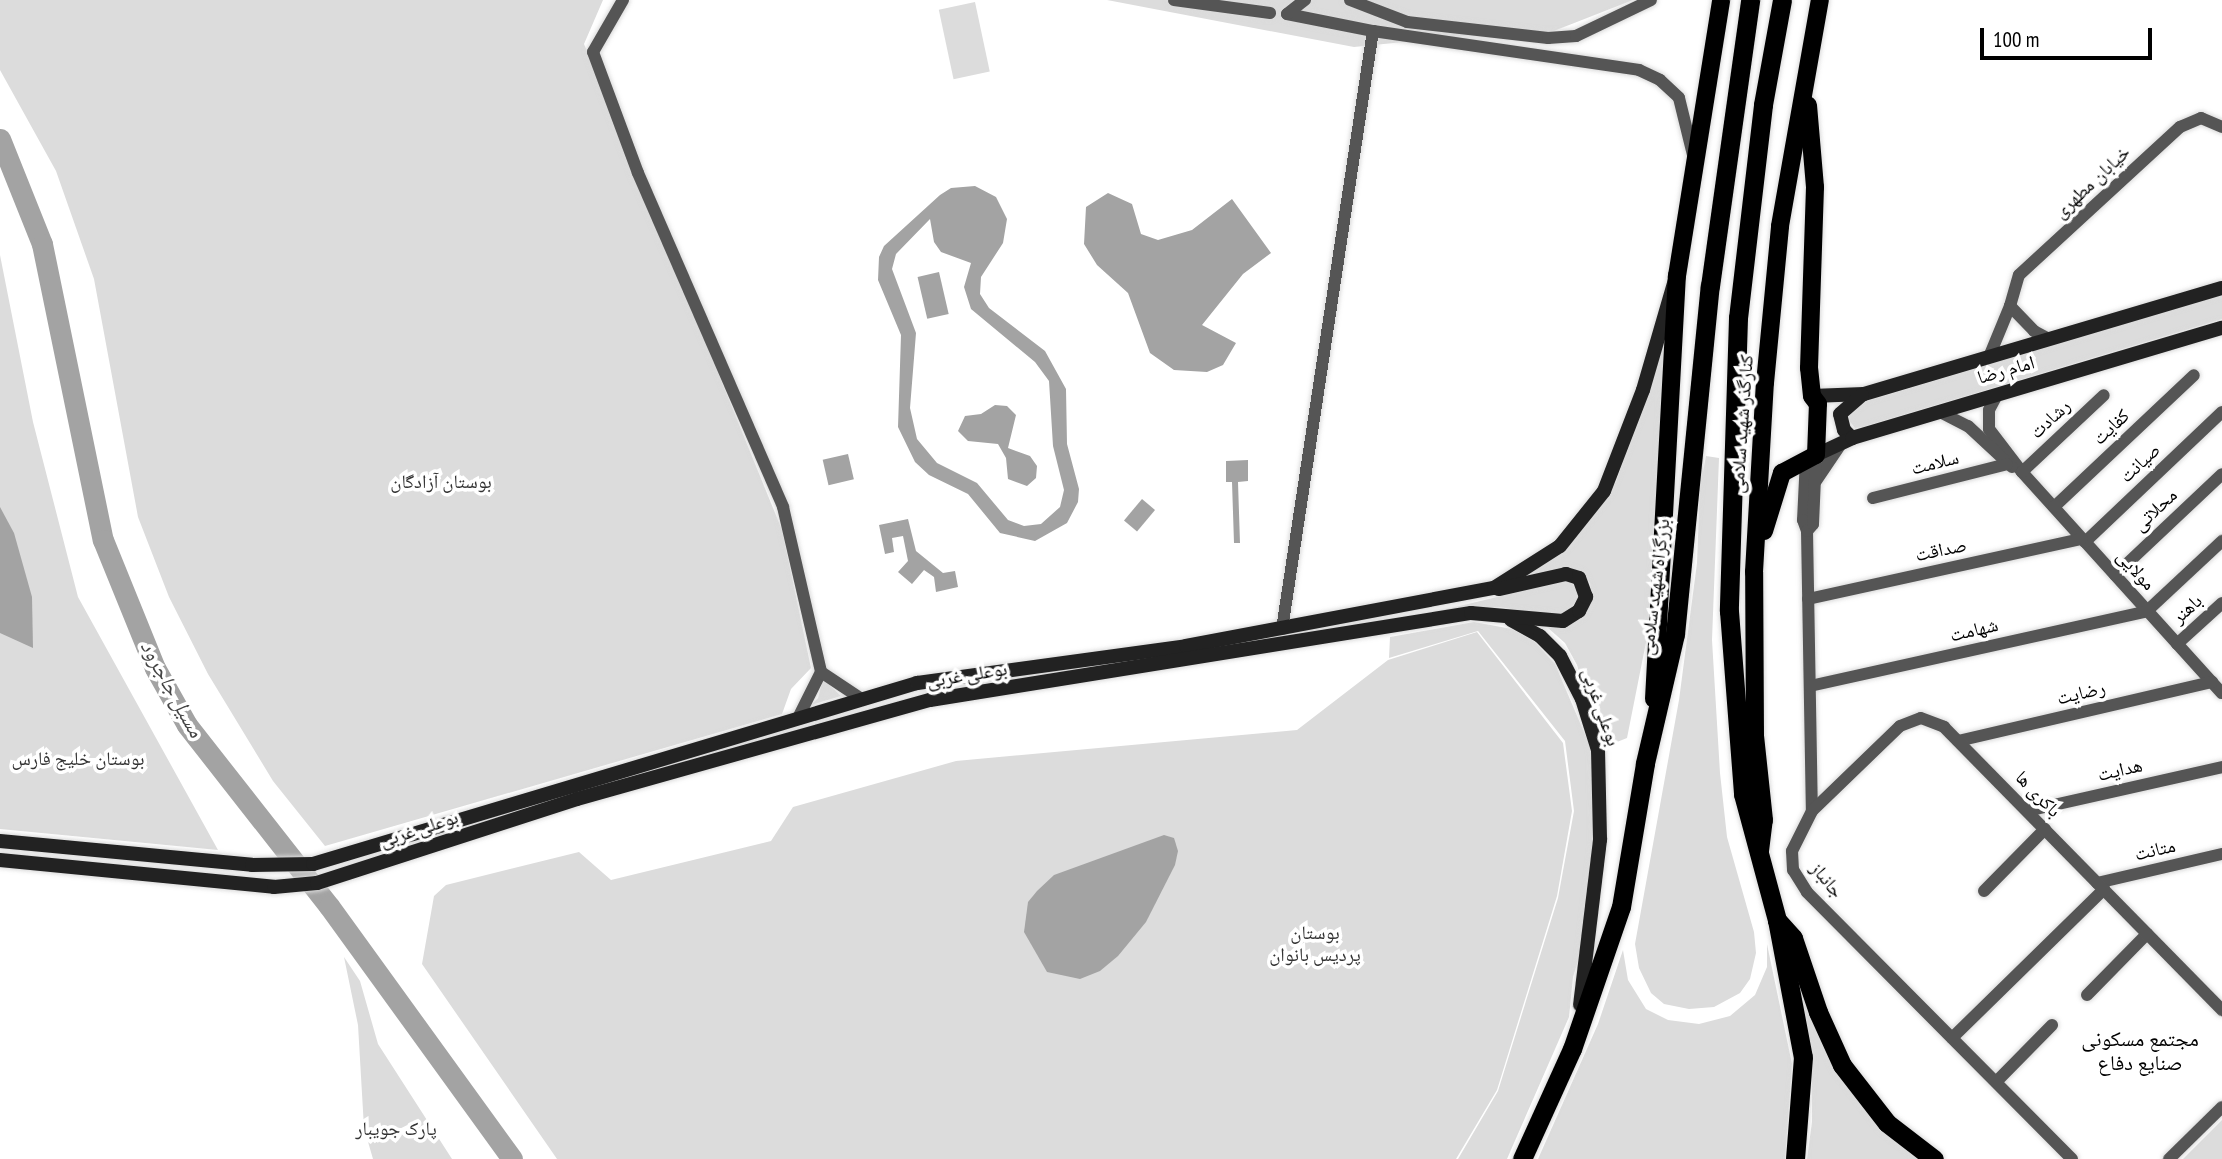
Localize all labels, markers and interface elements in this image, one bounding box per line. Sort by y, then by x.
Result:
scale bar [1984,14,2156,58]
text: 100 m [1993,26,2039,53]
street label: خیابان مطهری [2049,141,2135,223]
street label: امام رضا [1975,351,2037,389]
street label: کنارگذر شهید سلامی [1726,354,1758,494]
street label: رشادت [2025,395,2075,443]
street label: کفایت [2088,404,2134,450]
street label: صیانت [2115,439,2165,487]
street label: سلامت [1909,446,1961,480]
park label: بوستان آزادگان [390,471,492,493]
street label: محلاتی [2128,484,2182,536]
street label: بزرگراه شهید سلامی [1635,517,1675,657]
street label: صداقت [1913,533,1969,567]
street label: مولايی [2112,545,2160,595]
street label: باهنر [2167,590,2207,628]
street label: شهامت [1948,613,2000,647]
water label: مسیل جاجرود [135,636,209,742]
street label: بوعلی غربی [925,657,1009,693]
street label: بوعلی غربی [1577,665,1625,749]
street label: رضایت [2055,676,2107,710]
park label: بوستان خلیج فارس [11,748,145,770]
street label: هدایت [2095,754,2145,786]
street label: باکری ها [2010,766,2066,822]
street label: بوعلی غربی [377,806,461,852]
street label: متانت [2132,834,2178,866]
street label: جانباز [1806,857,1848,903]
park label: بوستان پردیس بانوان [1269,922,1361,966]
district label: مجتمع مسکونی صنایع دفاع [2081,1026,2199,1076]
park label: پارک جویبار [355,1118,437,1140]

